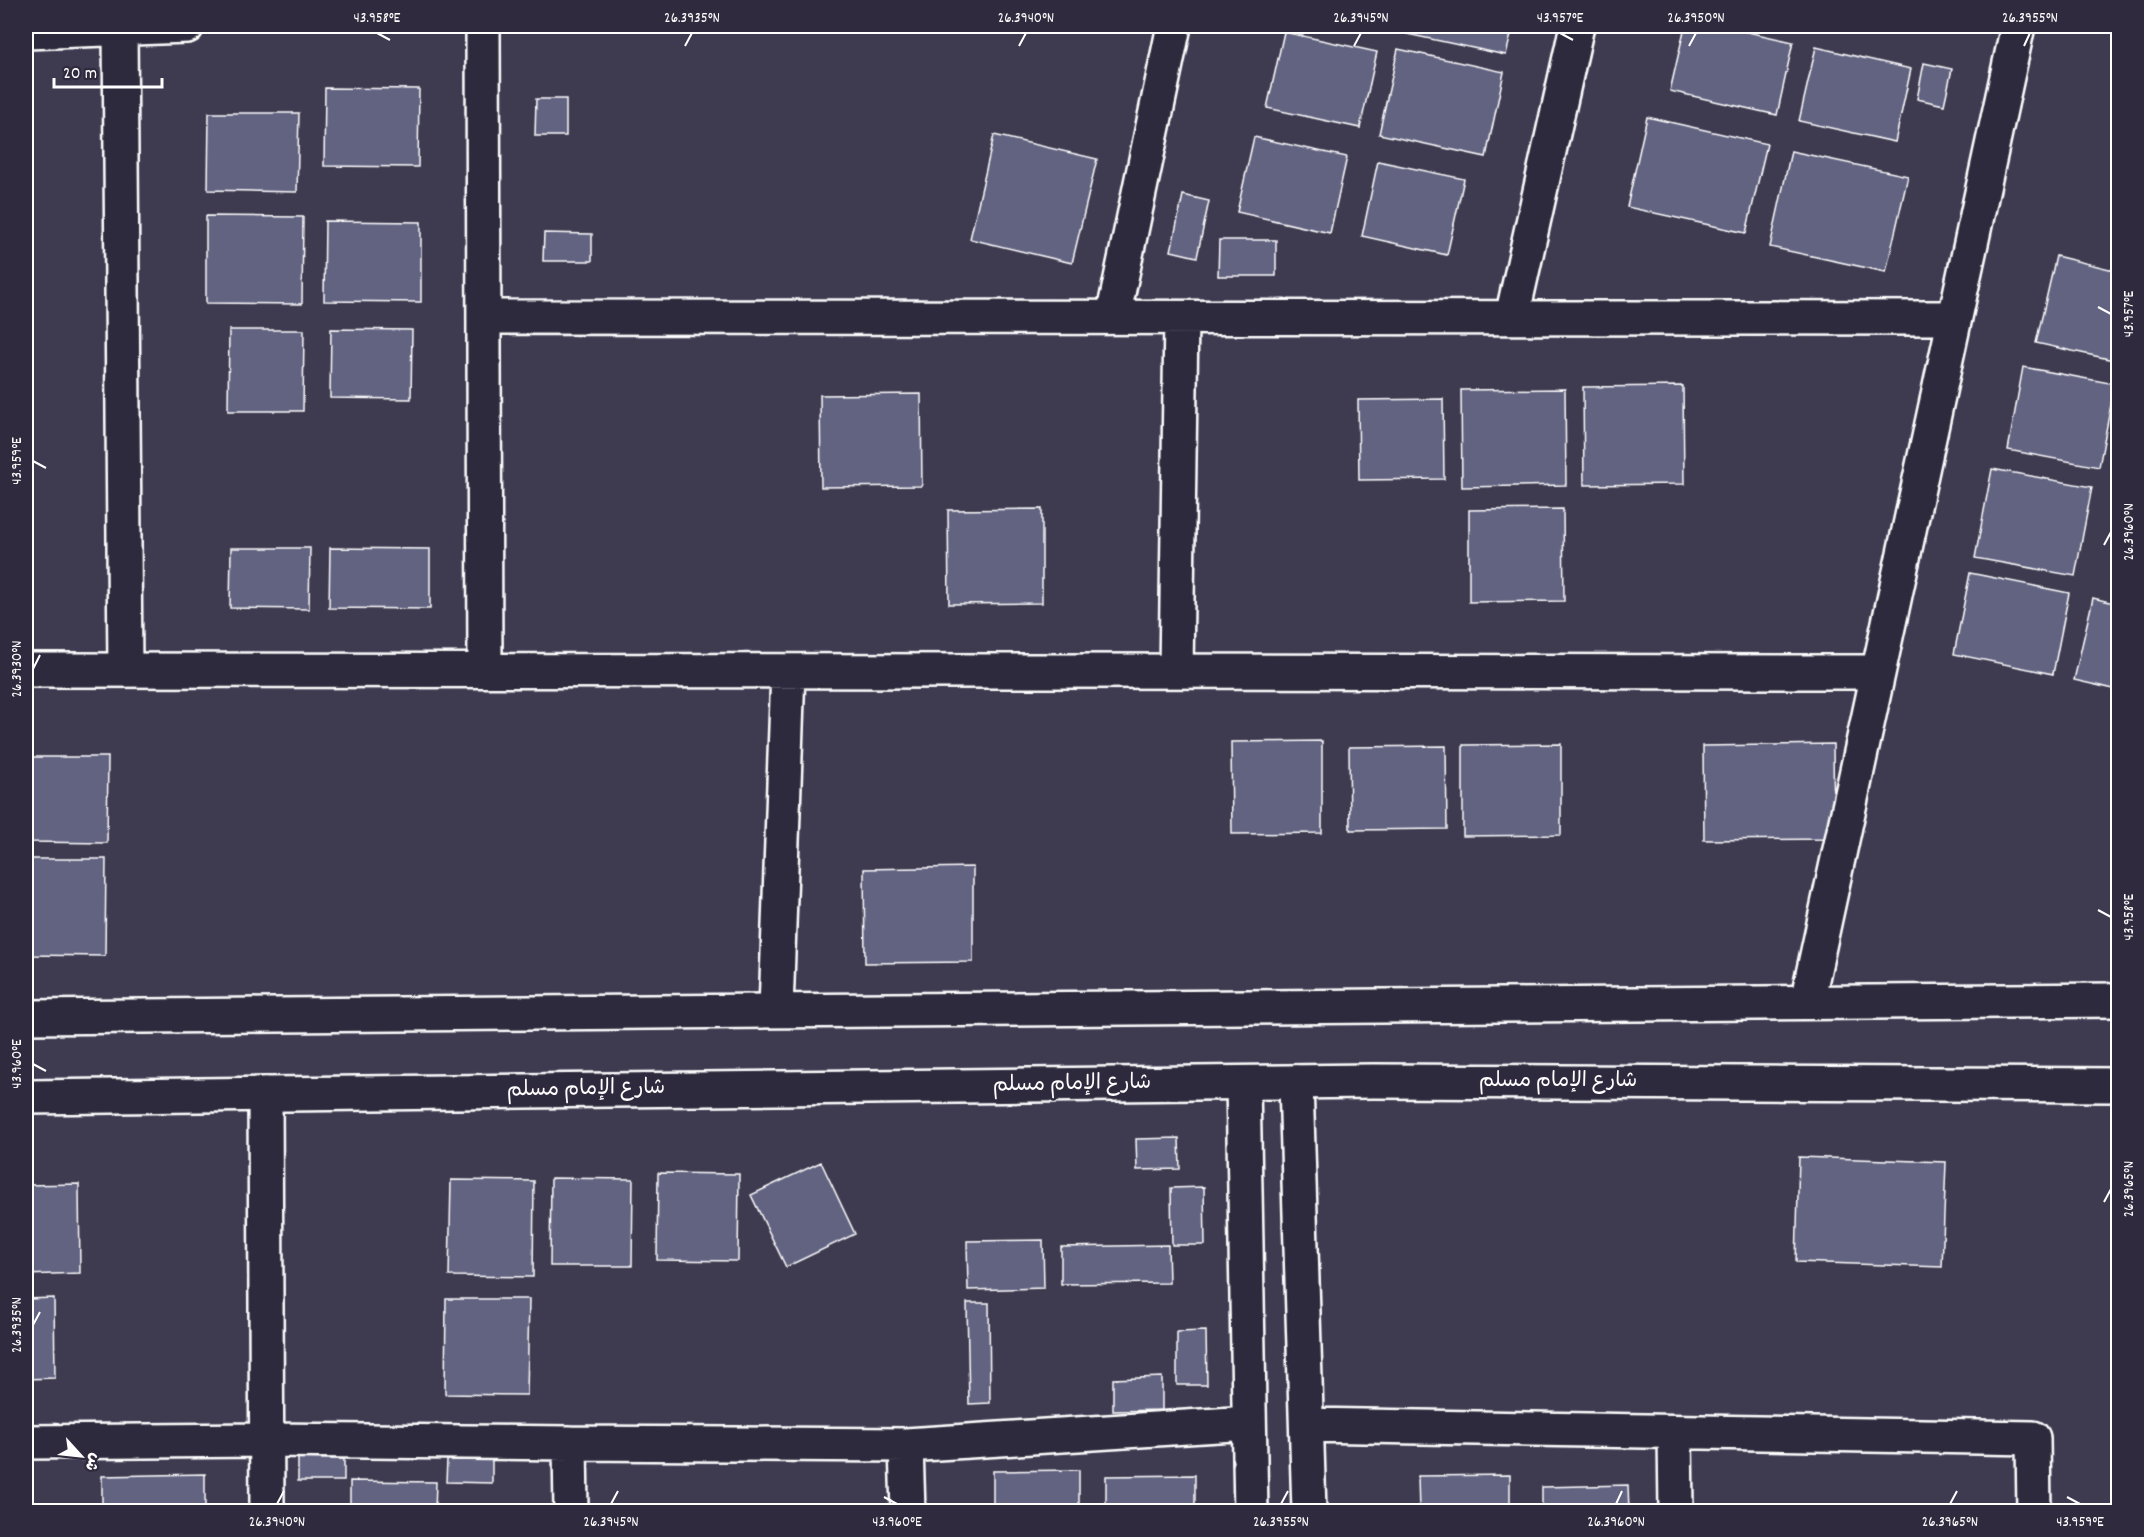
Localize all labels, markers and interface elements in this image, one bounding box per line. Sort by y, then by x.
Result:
text: 43.958°E [354,8,401,30]
text: 26.3935°N [664,8,720,30]
text: 26.3940°N [998,8,1054,30]
text: 26.3945°N [1333,8,1389,30]
text: 43.957°E [1537,8,1583,30]
text: 26.3950°N [1667,8,1725,30]
text: 26.3955°N [2002,8,2058,30]
scale bar [54,51,162,89]
text: 20 m [63,62,97,87]
text: 43.957°E [2119,291,2141,337]
text: 43.959°E [7,437,29,485]
text: 26.3960°N [2119,503,2141,561]
text: 26.3930°N [7,641,29,698]
text: 43.958°E [2119,893,2141,940]
text: 43.960°E [7,1039,29,1089]
street label: شارع الإمام مسلم [1479,1067,1637,1097]
street label: شارع الإمام مسلم [992,1069,1152,1101]
street label: شارع الإمام مسلم [506,1074,666,1106]
text: 26.3965°N [2119,1161,2141,1217]
text: 26.3935°N [7,1297,29,1353]
north arrow [51,1426,111,1486]
text: ش [78,1449,106,1475]
text: 26.3940°N [249,1512,305,1534]
text: 26.3945°N [583,1512,639,1534]
text: 43.960°E [872,1512,922,1534]
text: 26.3955°N [1253,1512,1309,1534]
text: 26.3960°N [1587,1512,1645,1534]
text: 26.3965°N [1922,1512,1978,1534]
text: 43.959°E [2056,1512,2104,1534]

